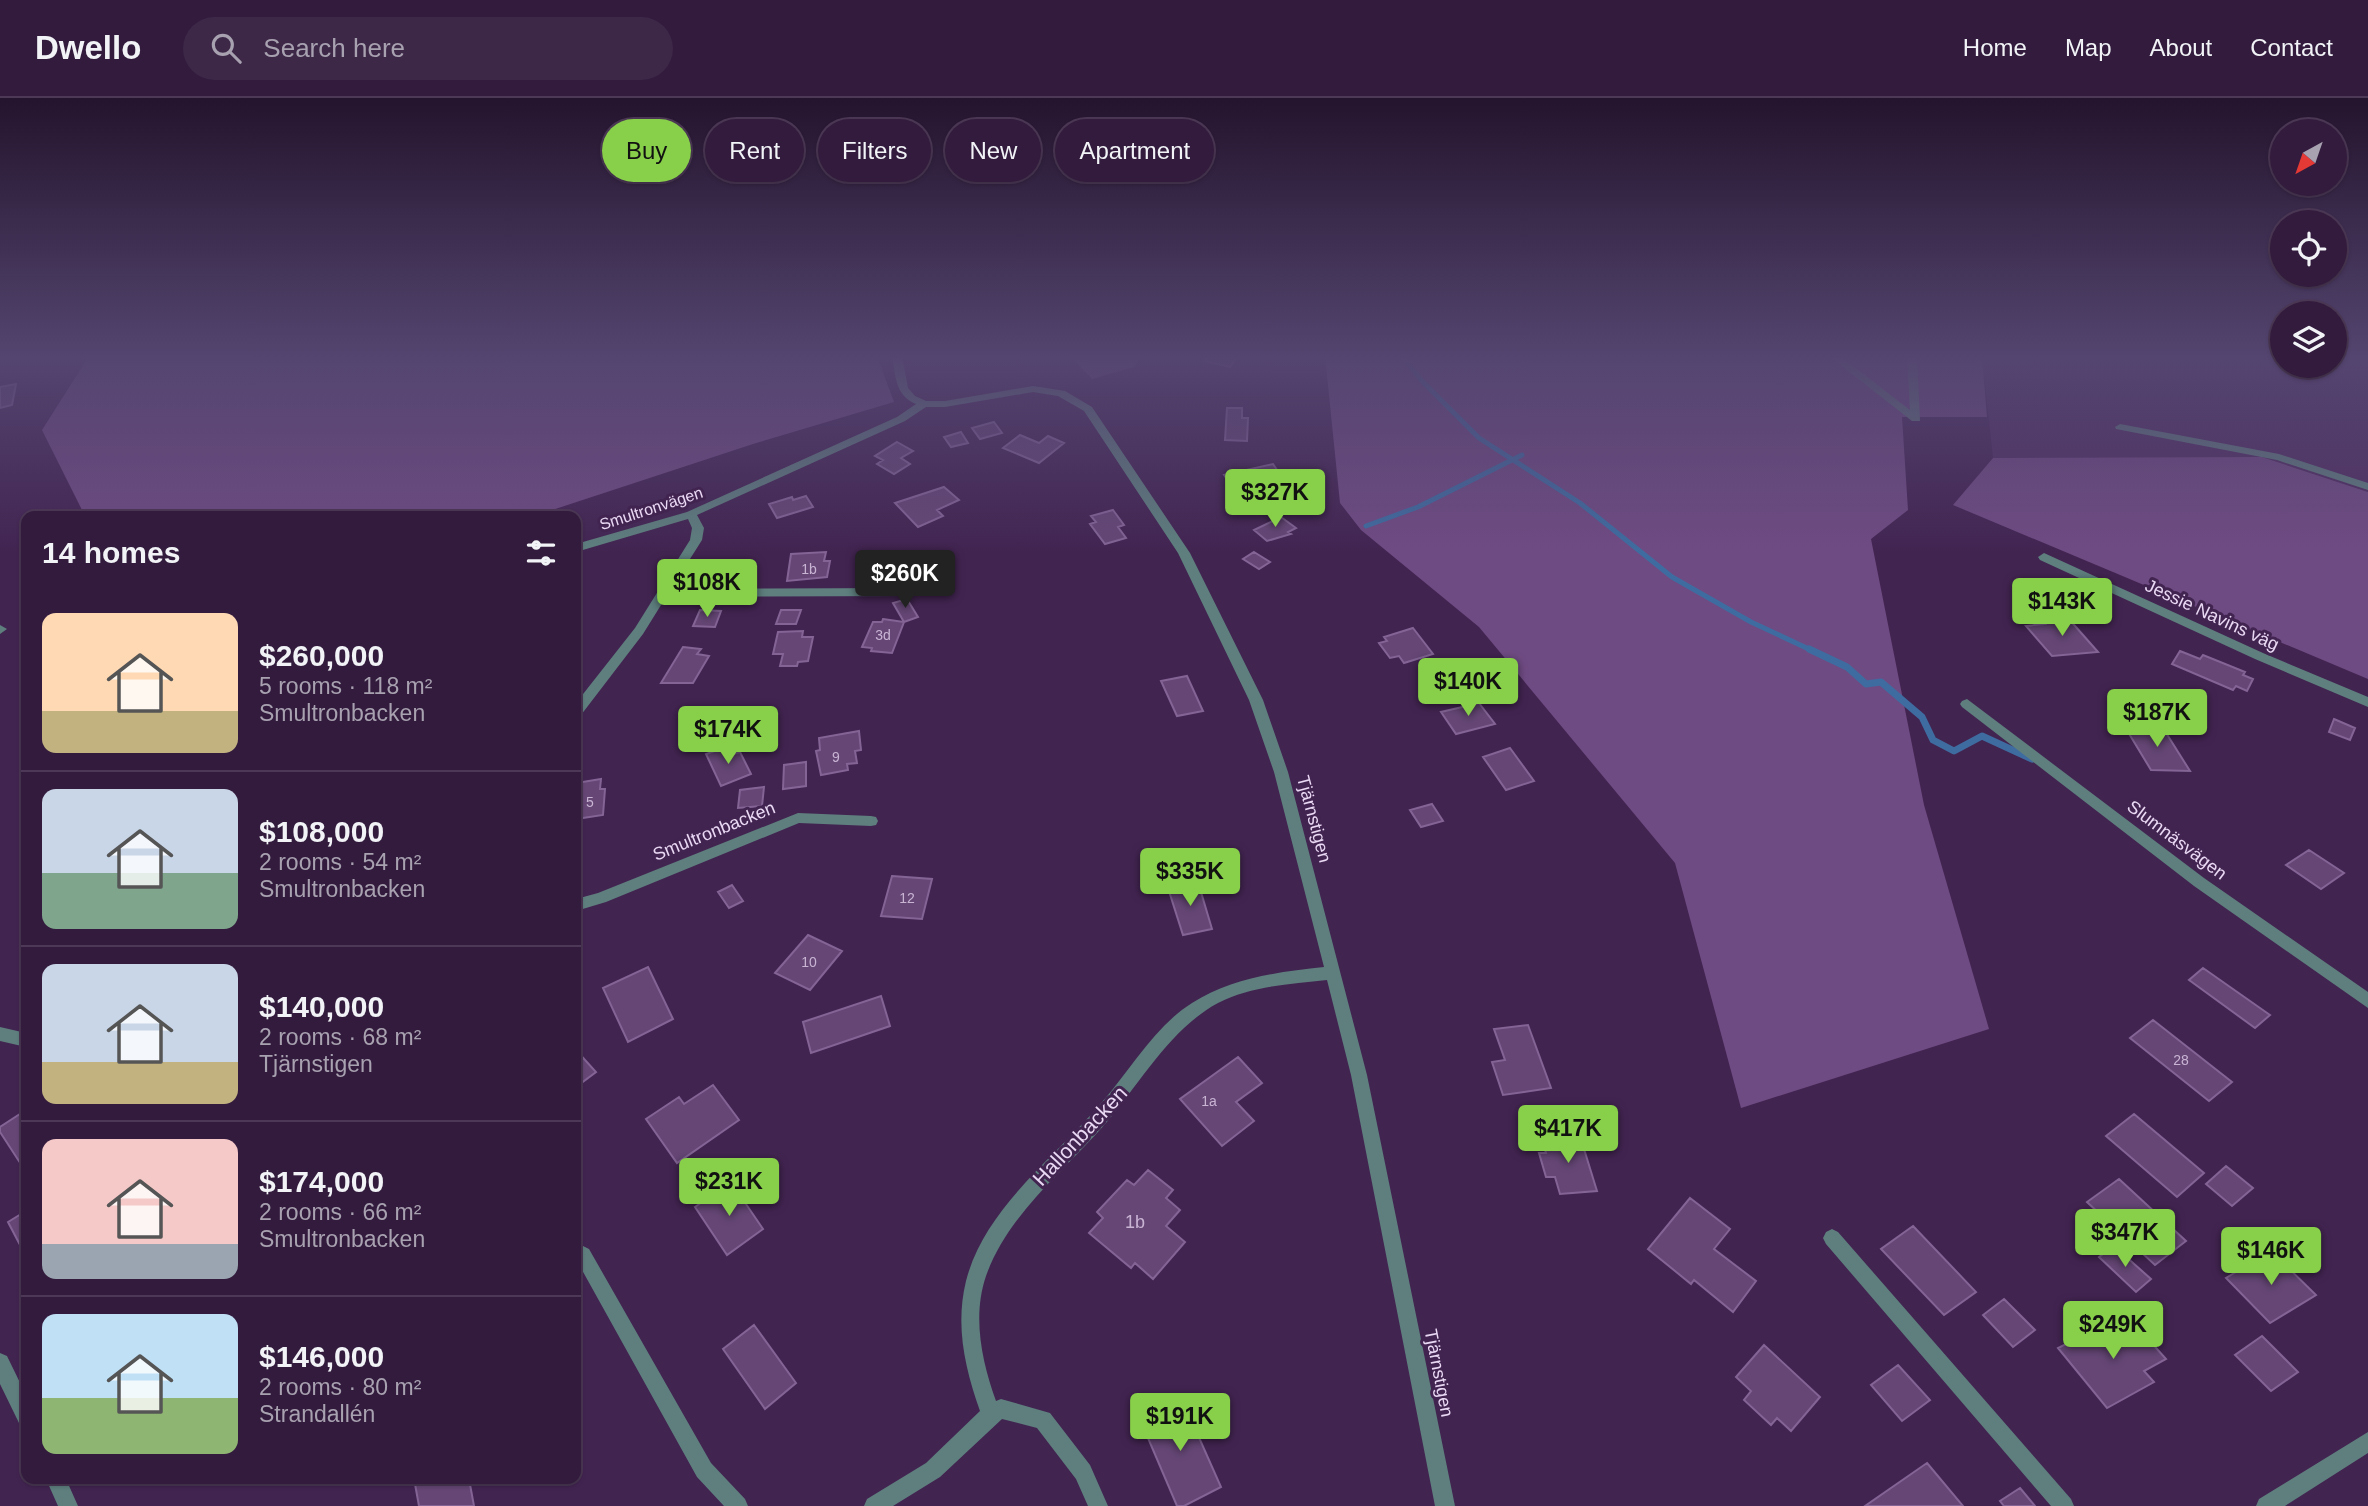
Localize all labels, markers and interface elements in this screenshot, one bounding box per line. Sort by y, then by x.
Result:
search box [183,17,673,80]
text: Dwello [35,29,141,66]
icon: search [207,29,245,67]
text: Search here [263,33,405,63]
text: Home [1963,34,2027,61]
text: Map [2065,34,2112,61]
text: About [2150,34,2212,61]
text: Contact [2250,34,2333,61]
chip: Buy [602,119,691,182]
chip: Rent [705,119,804,182]
chip: Filters [818,119,931,182]
chip: New [945,119,1041,182]
chip: Apartment [1055,119,1214,182]
north arrow [2270,119,2347,196]
map controls [2270,119,2347,378]
button: locate [2270,210,2347,287]
button: layers [2270,301,2347,378]
pin: $327K [1226,470,1324,529]
text: $327K [1241,479,1309,505]
street label: Smultronvägen [597,484,705,533]
icon: filters [522,534,560,572]
text: 14 homes [42,536,180,569]
pin: $260K [856,550,954,610]
pin: $108K [658,560,756,619]
text: $260K [871,560,939,586]
house number: 1b [801,561,817,577]
text: $108K [673,569,741,595]
street label: Jessie Navins väg [2142,575,2282,655]
pin: $143K [2013,578,2111,638]
text: $143K [2028,588,2096,614]
house number: 3d [875,627,891,643]
text: $260,000 [259,639,384,672]
icon: home [98,641,182,725]
pin: $140K [1419,658,1517,718]
text: $140K [1434,668,1502,694]
text: 5 rooms · 118 m² [259,673,432,699]
pin: $187K [2108,690,2206,749]
text: $187K [2123,699,2191,725]
text: Smultronbacken [259,700,425,726]
pin: $174K [679,706,777,766]
text: $174K [694,716,762,742]
house number: 9 [832,749,840,765]
street label: Tjärnstigen [1293,773,1335,865]
house number: 5 [586,794,594,810]
street label: Slumnäsvägen [2123,796,2231,884]
street label: Smultronbacken [650,797,778,865]
text: $108,000 [259,815,384,848]
icon: home [98,817,182,901]
pin: $335K [1141,848,1239,908]
text: 2 rooms · 54 m² [259,849,421,875]
text: $335K [1156,858,1224,884]
text: Smultronbacken [259,876,425,902]
house number: 12 [899,890,915,906]
house number: 10 [801,954,817,970]
text: $140,000 [259,990,384,1023]
icon: home [98,992,182,1076]
text: 2 rooms · 68 m² [259,1024,421,1050]
text: Tjärnstigen [259,1051,373,1077]
house number: 28 [2173,1052,2189,1068]
street label: Hallonbacken [1028,1081,1131,1190]
house number: 1a [1201,1093,1217,1109]
pin: $417K [1519,1105,1617,1165]
text: $417K [1534,1115,1602,1141]
pin: $231K [680,1158,778,1218]
text: $174,000 [259,1165,384,1198]
icon: home [98,1167,182,1251]
text: $231K [695,1168,763,1194]
text: 2 rooms · 66 m² [259,1199,421,1225]
pin: $347K [2076,1210,2174,1269]
house number: 1b [1125,1212,1145,1232]
text: $347K [2091,1219,2159,1245]
text: Smultronbacken [259,1226,425,1252]
pin: $146K [2222,1228,2320,1287]
text: $146K [2237,1237,2305,1263]
pin: $249K [2064,1302,2162,1361]
text: $249K [2079,1311,2147,1337]
street label: Tjärnstigen [1421,1327,1457,1419]
text: $146,000 [259,1340,384,1373]
icon: home [98,1342,182,1426]
text: 2 rooms · 80 m² [259,1374,421,1400]
pin: $191K [1131,1394,1229,1453]
text: Strandallén [259,1401,375,1427]
text: $191K [1146,1403,1214,1429]

